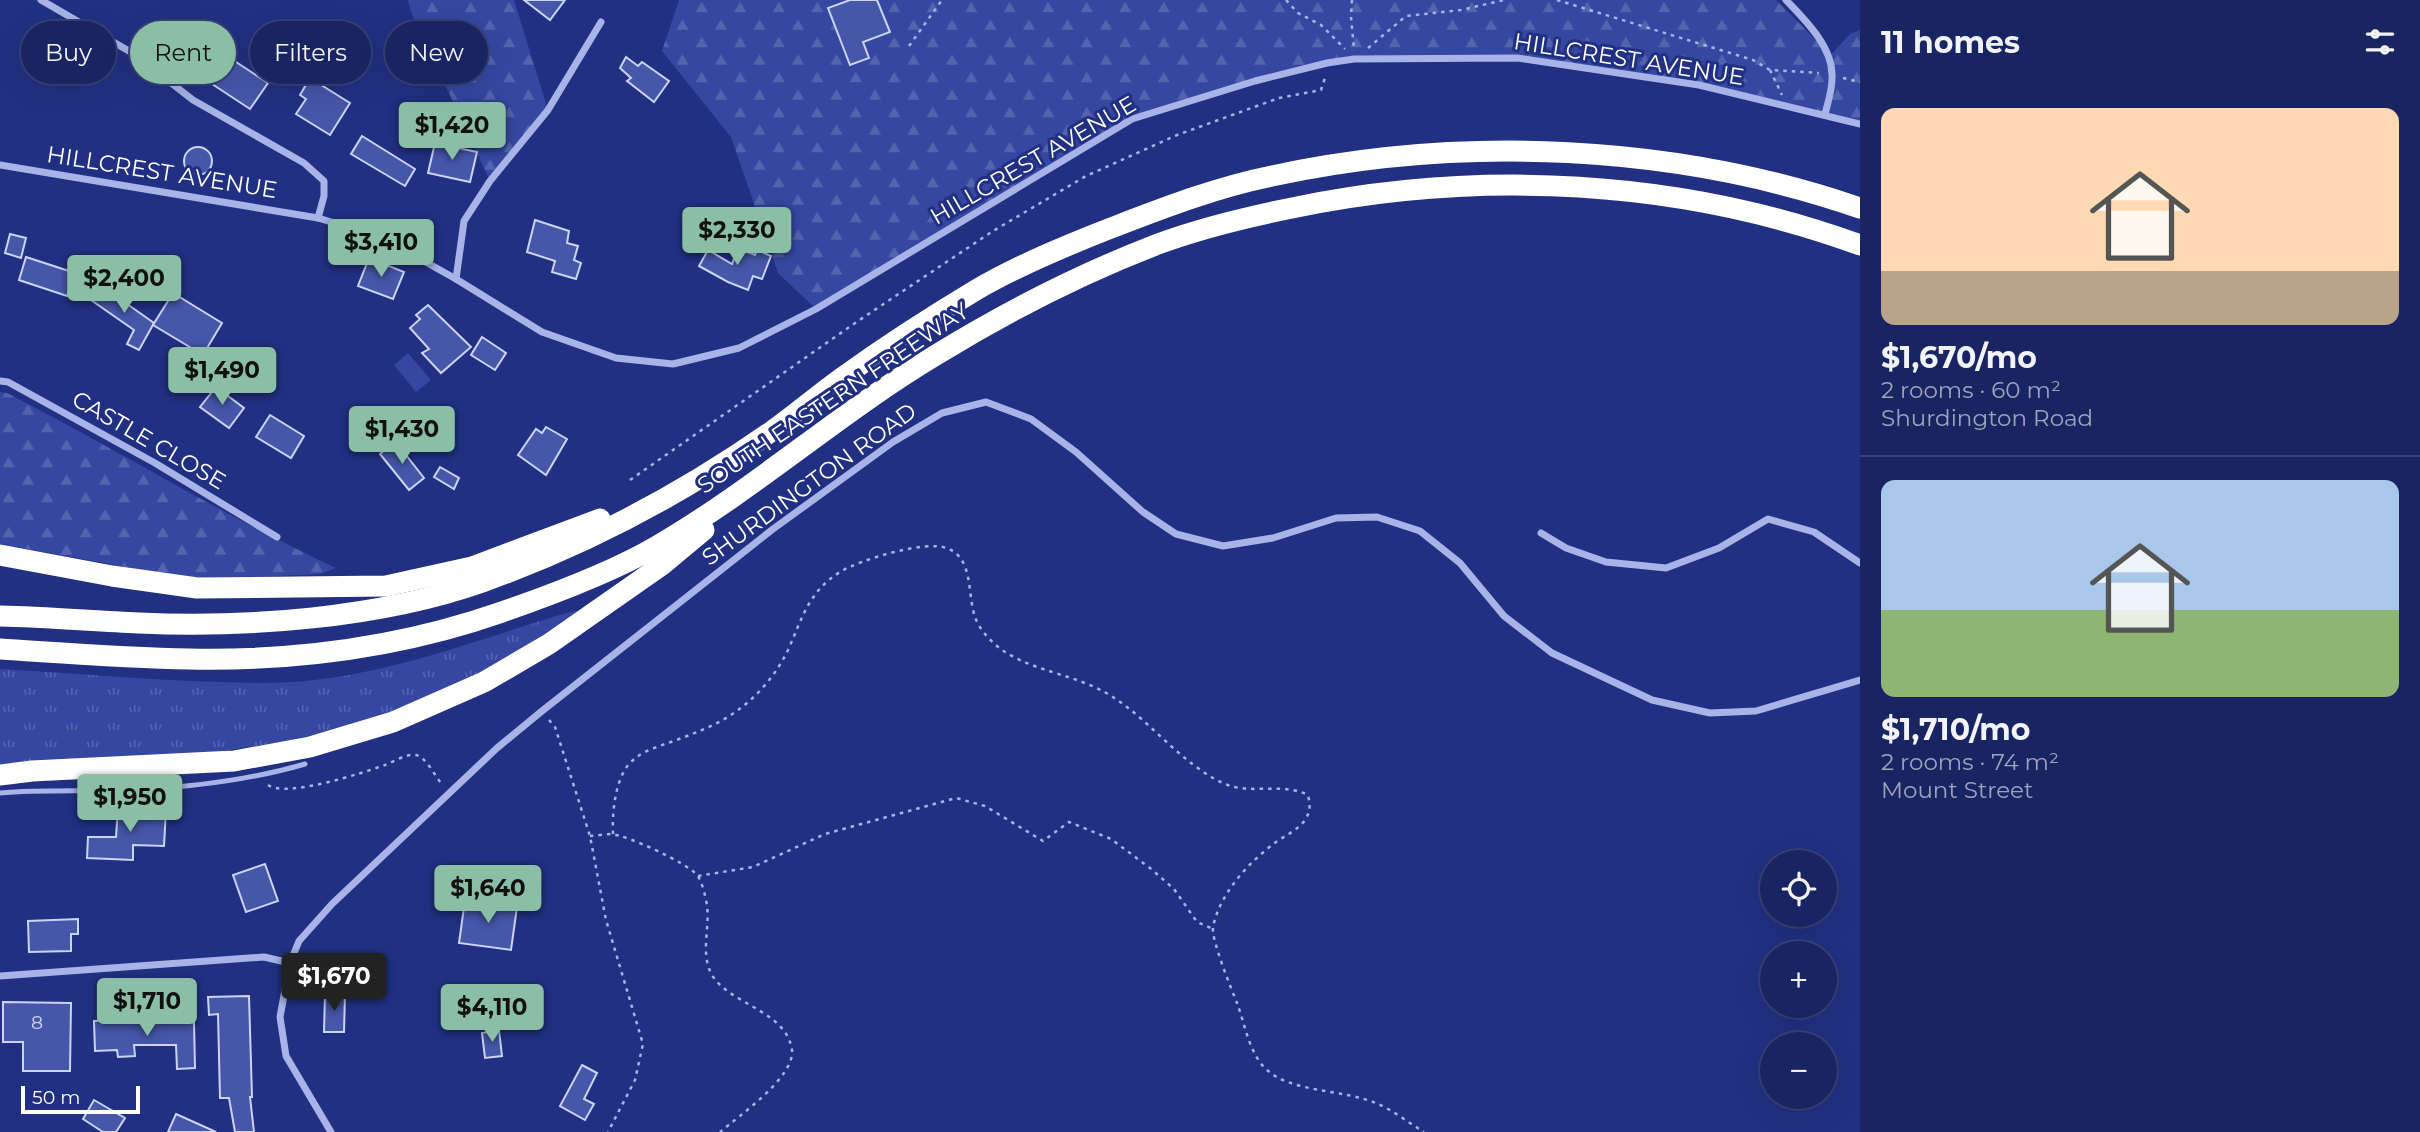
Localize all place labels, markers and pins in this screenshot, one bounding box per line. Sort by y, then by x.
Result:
pin: $1,420 [395,102,509,162]
pin: $2,330 [680,208,794,267]
pin: $3,410 [324,219,438,279]
pin: $2,400 [67,256,181,315]
pin: $1,490 [165,348,279,407]
pin: $1,430 [345,406,459,466]
pin: $1,950 [73,774,187,834]
pin: $1,640 [431,866,545,925]
pin: $1,670 [277,954,391,1013]
pin: $1,710 [90,978,204,1038]
pin: $4,110 [435,984,549,1044]

